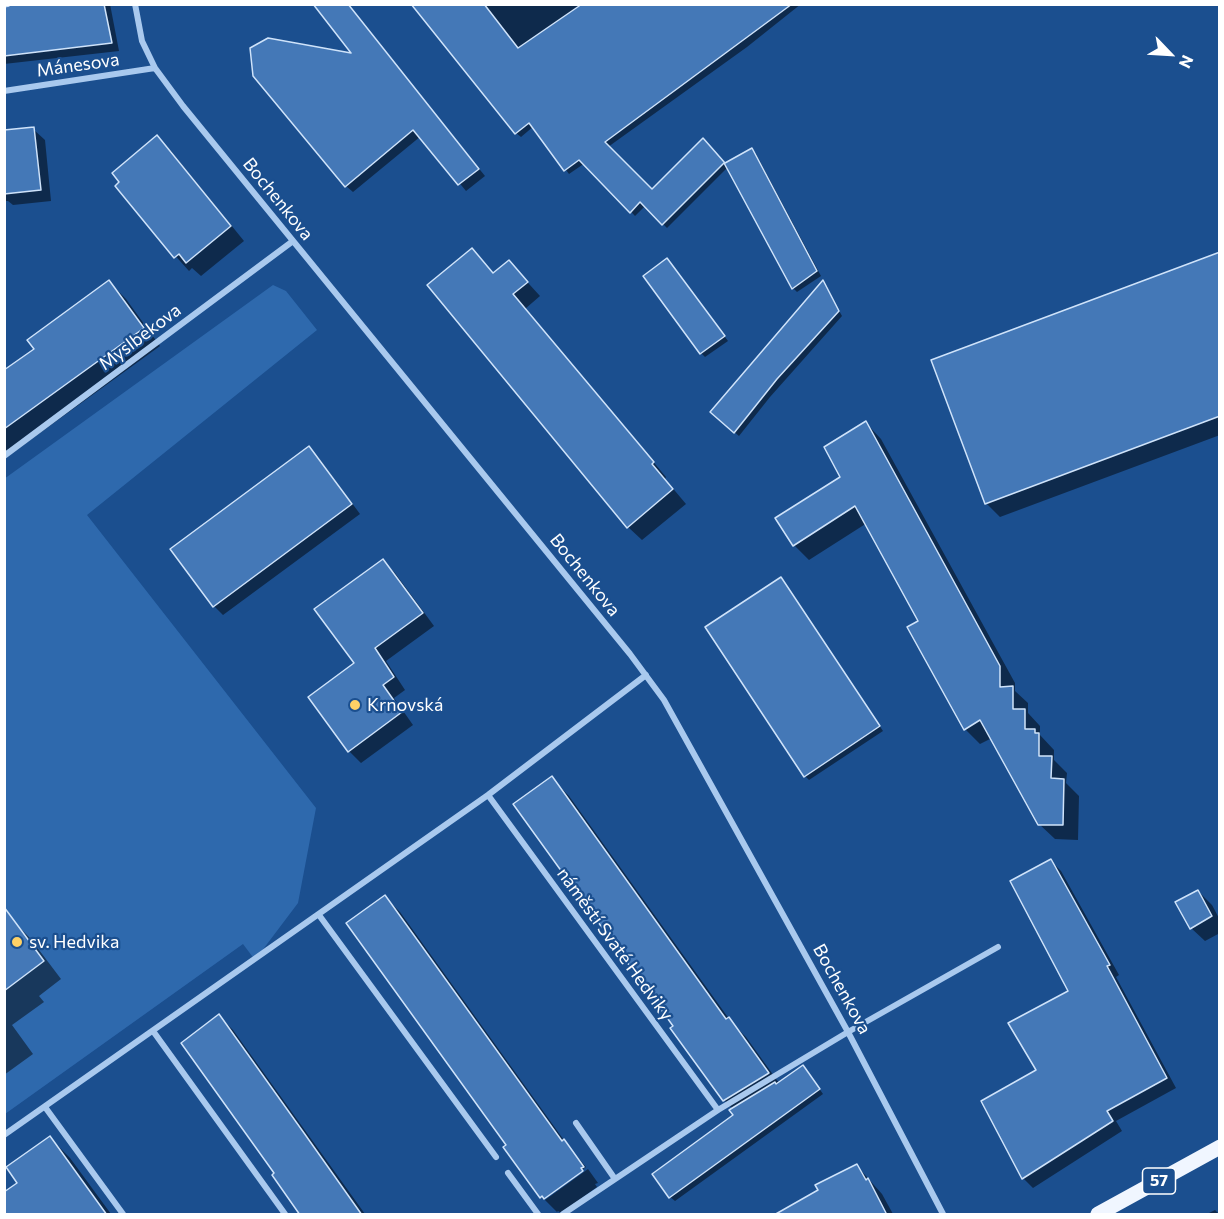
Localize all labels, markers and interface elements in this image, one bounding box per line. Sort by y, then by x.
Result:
north arrow [1140,24,1200,84]
street label: Mánesova [35,49,121,81]
text: N [1176,52,1198,71]
street label: Bochenkova [238,153,318,245]
street label: Myslbekova [95,299,185,375]
street label: Bochenkova [545,529,625,621]
place label: Krnovská [367,694,443,716]
marker: Krnovská [348,698,362,712]
street label: náměstí Svaté Hedviky [552,863,678,1025]
place label: sv. Hedvika [29,931,119,953]
marker: sv. Hedvika [10,935,24,949]
street label: Bochenkova [808,940,876,1038]
road number: 57 [1142,1168,1176,1194]

